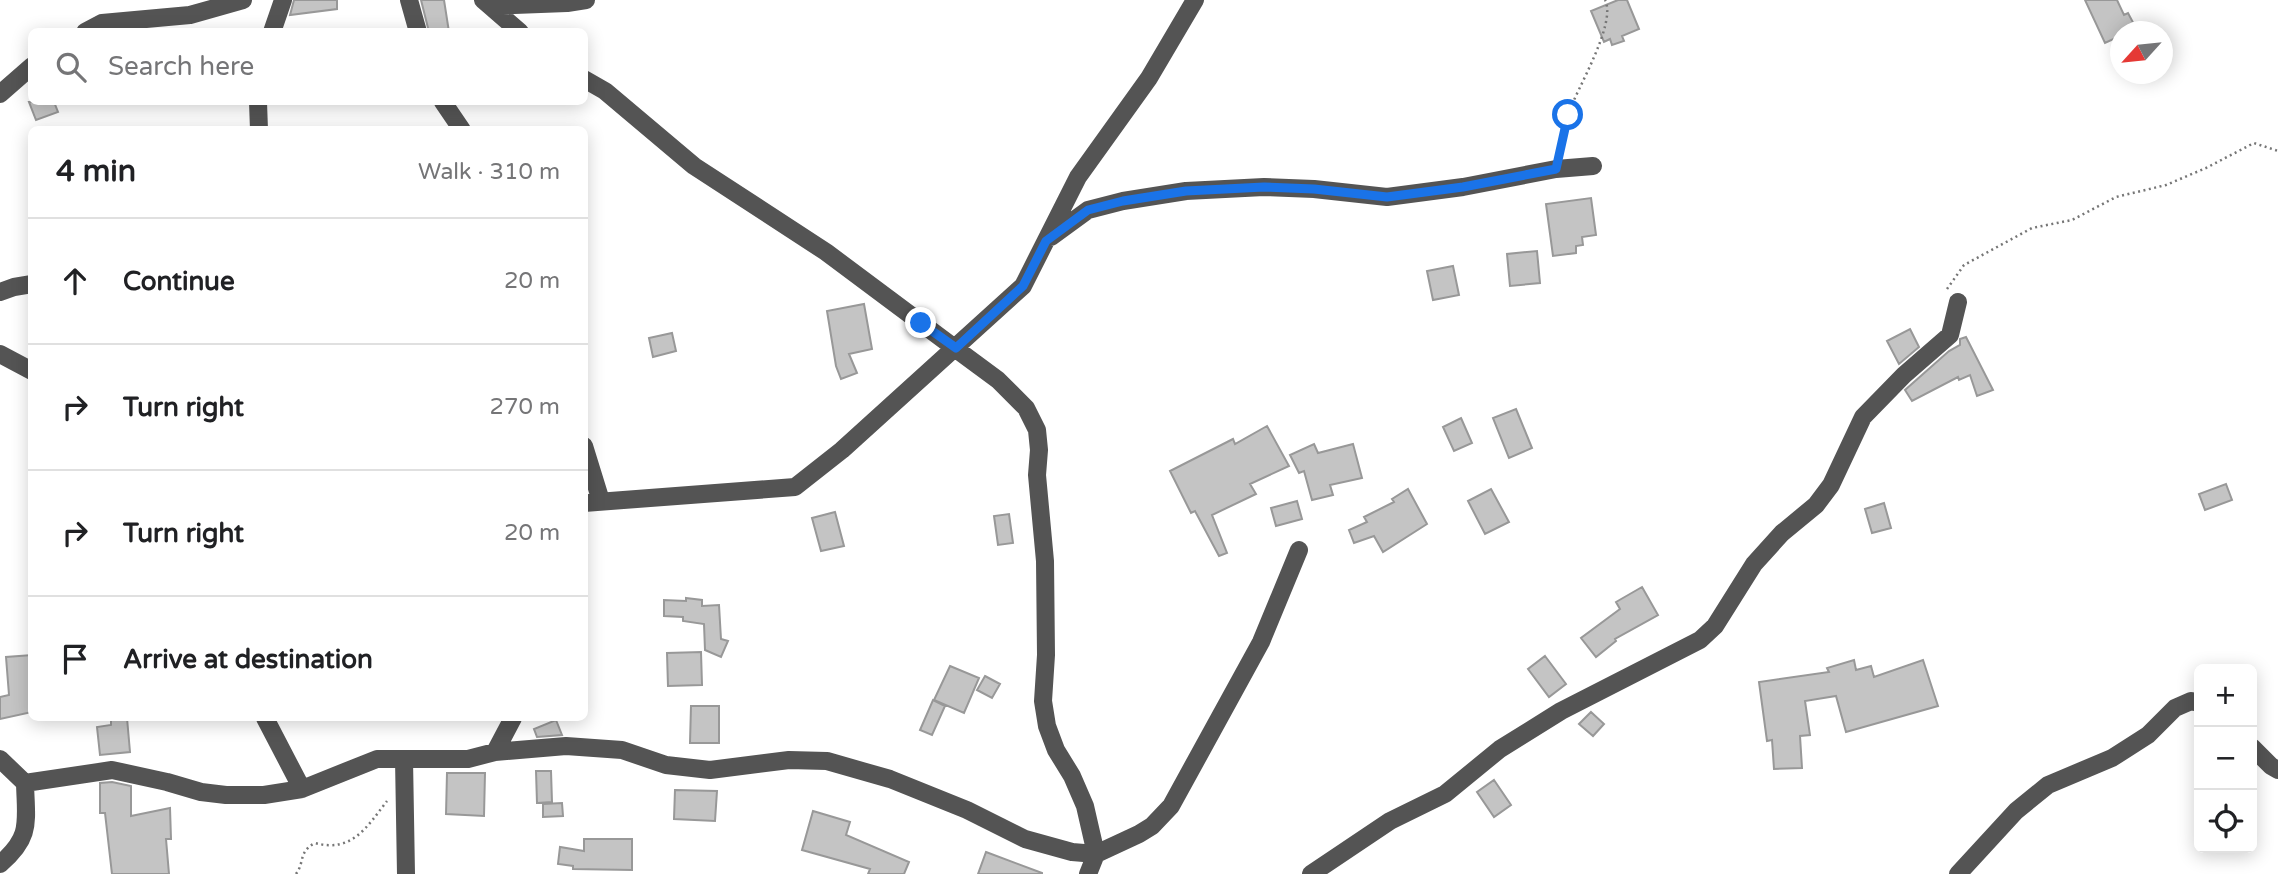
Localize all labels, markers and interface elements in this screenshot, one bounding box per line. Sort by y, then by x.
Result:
north arrow [2110,21,2173,84]
search box [28,28,588,105]
icon: search [52,48,90,86]
text: Search here [108,51,254,82]
route start [1552,99,1583,130]
text: 4 min [56,153,136,190]
text: Walk · 310 m [418,158,560,186]
icon: ahead [56,262,94,300]
text: Continue [123,266,235,297]
text: 20 m [504,267,560,295]
route end [905,307,936,338]
icon: right [56,388,94,426]
text: Turn right [123,392,244,423]
text: 270 m [490,393,560,421]
icon: right [56,514,94,552]
text: Turn right [123,518,244,549]
text: 20 m [504,519,560,547]
icon: arrive [56,640,94,678]
text: Arrive at destination [123,644,373,675]
map controls [2194,664,2257,853]
button: + [2194,664,2257,727]
button: − [2194,727,2257,790]
button: locate [2194,790,2257,853]

